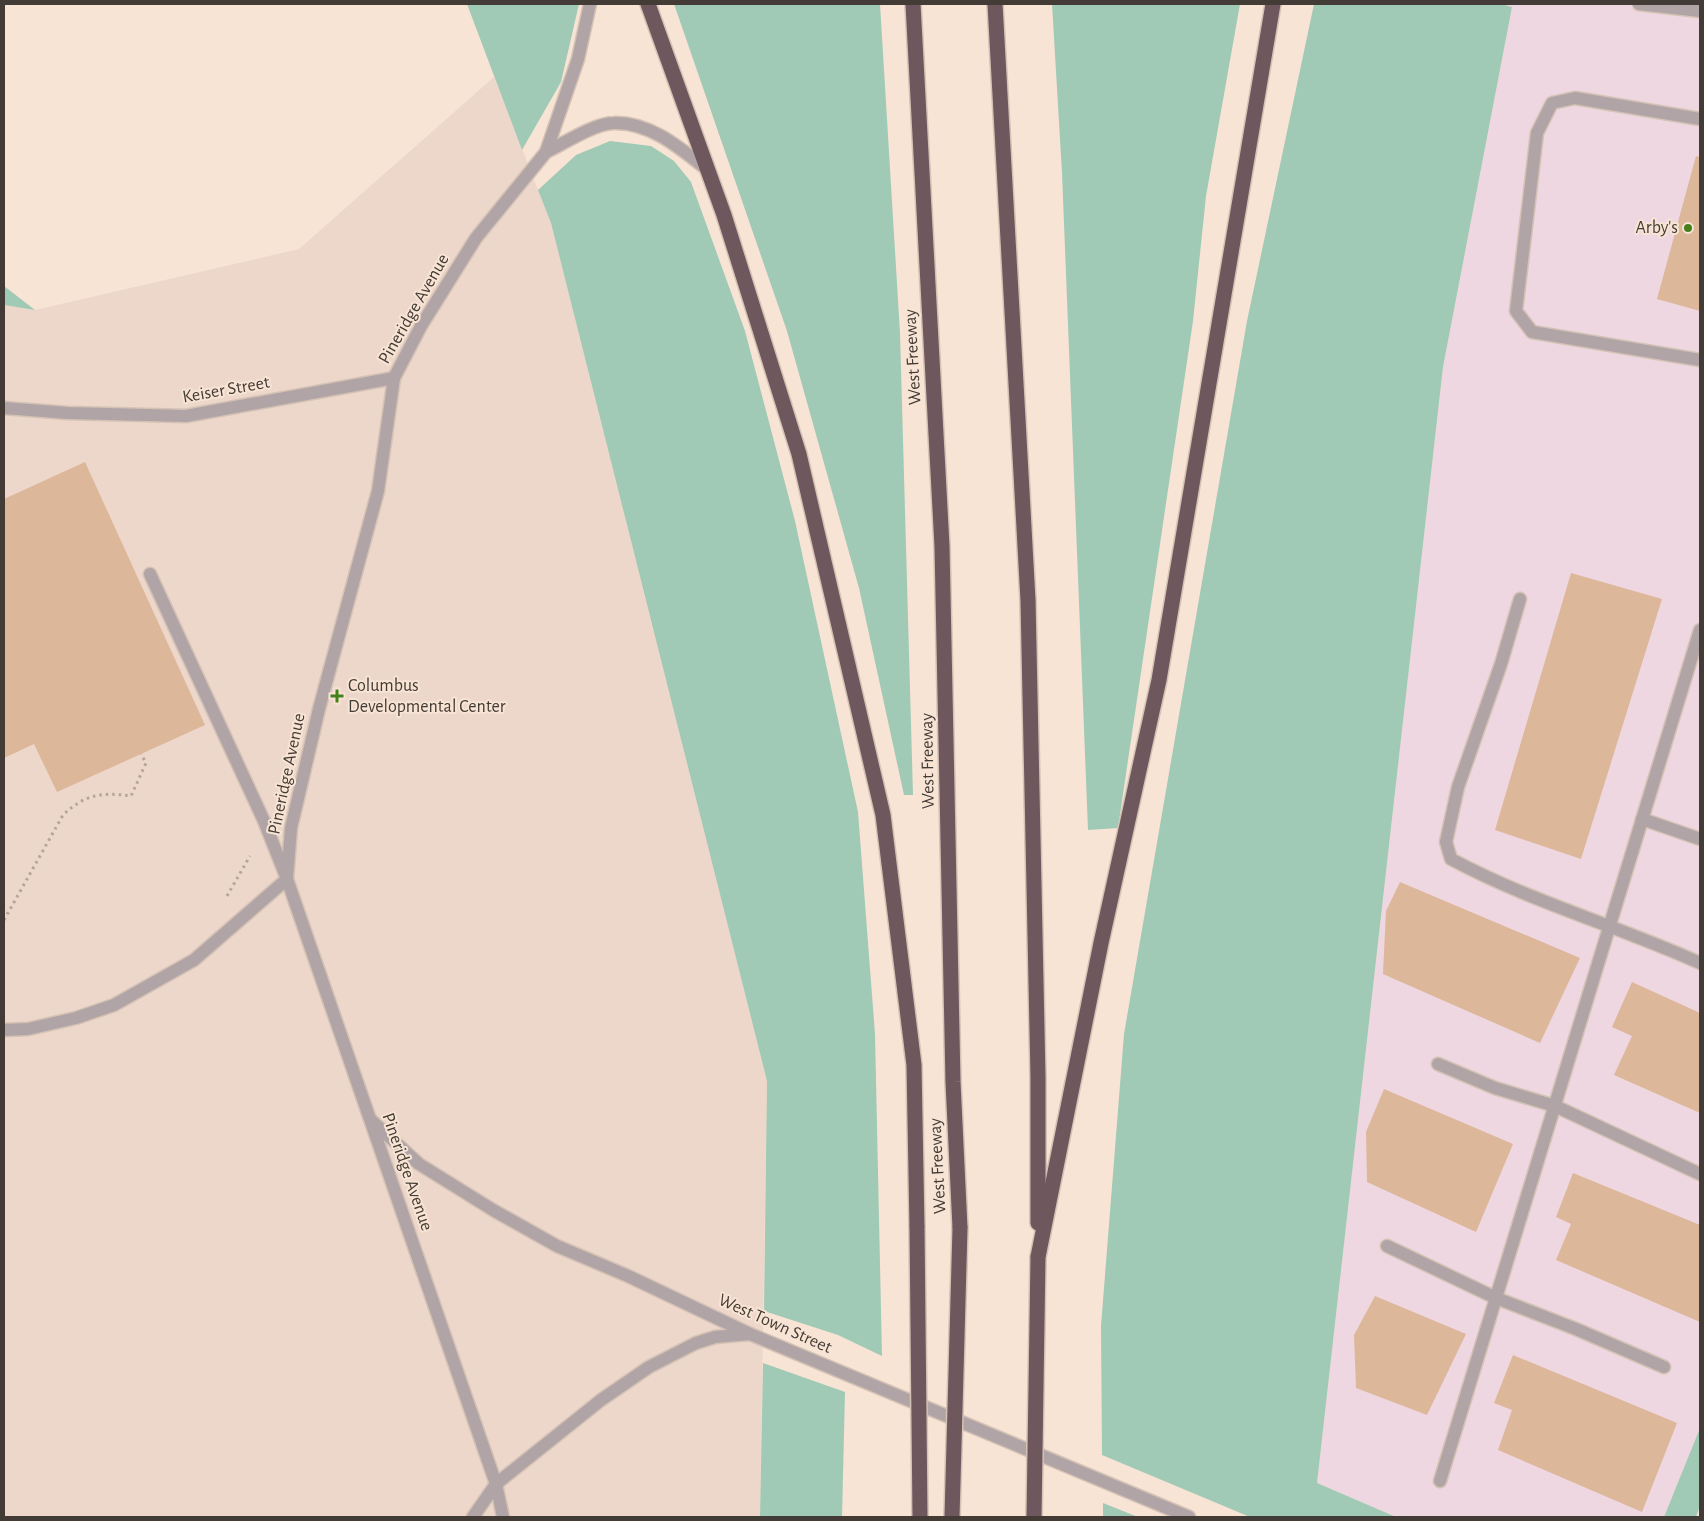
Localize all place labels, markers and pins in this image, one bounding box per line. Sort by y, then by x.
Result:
place label: Arby's [1636,219,1678,237]
marker: Arby's [1682,222,1694,234]
place label: Columbus Developmental Center [348,677,506,716]
marker: Columbus Developmental Center [330,689,344,703]

